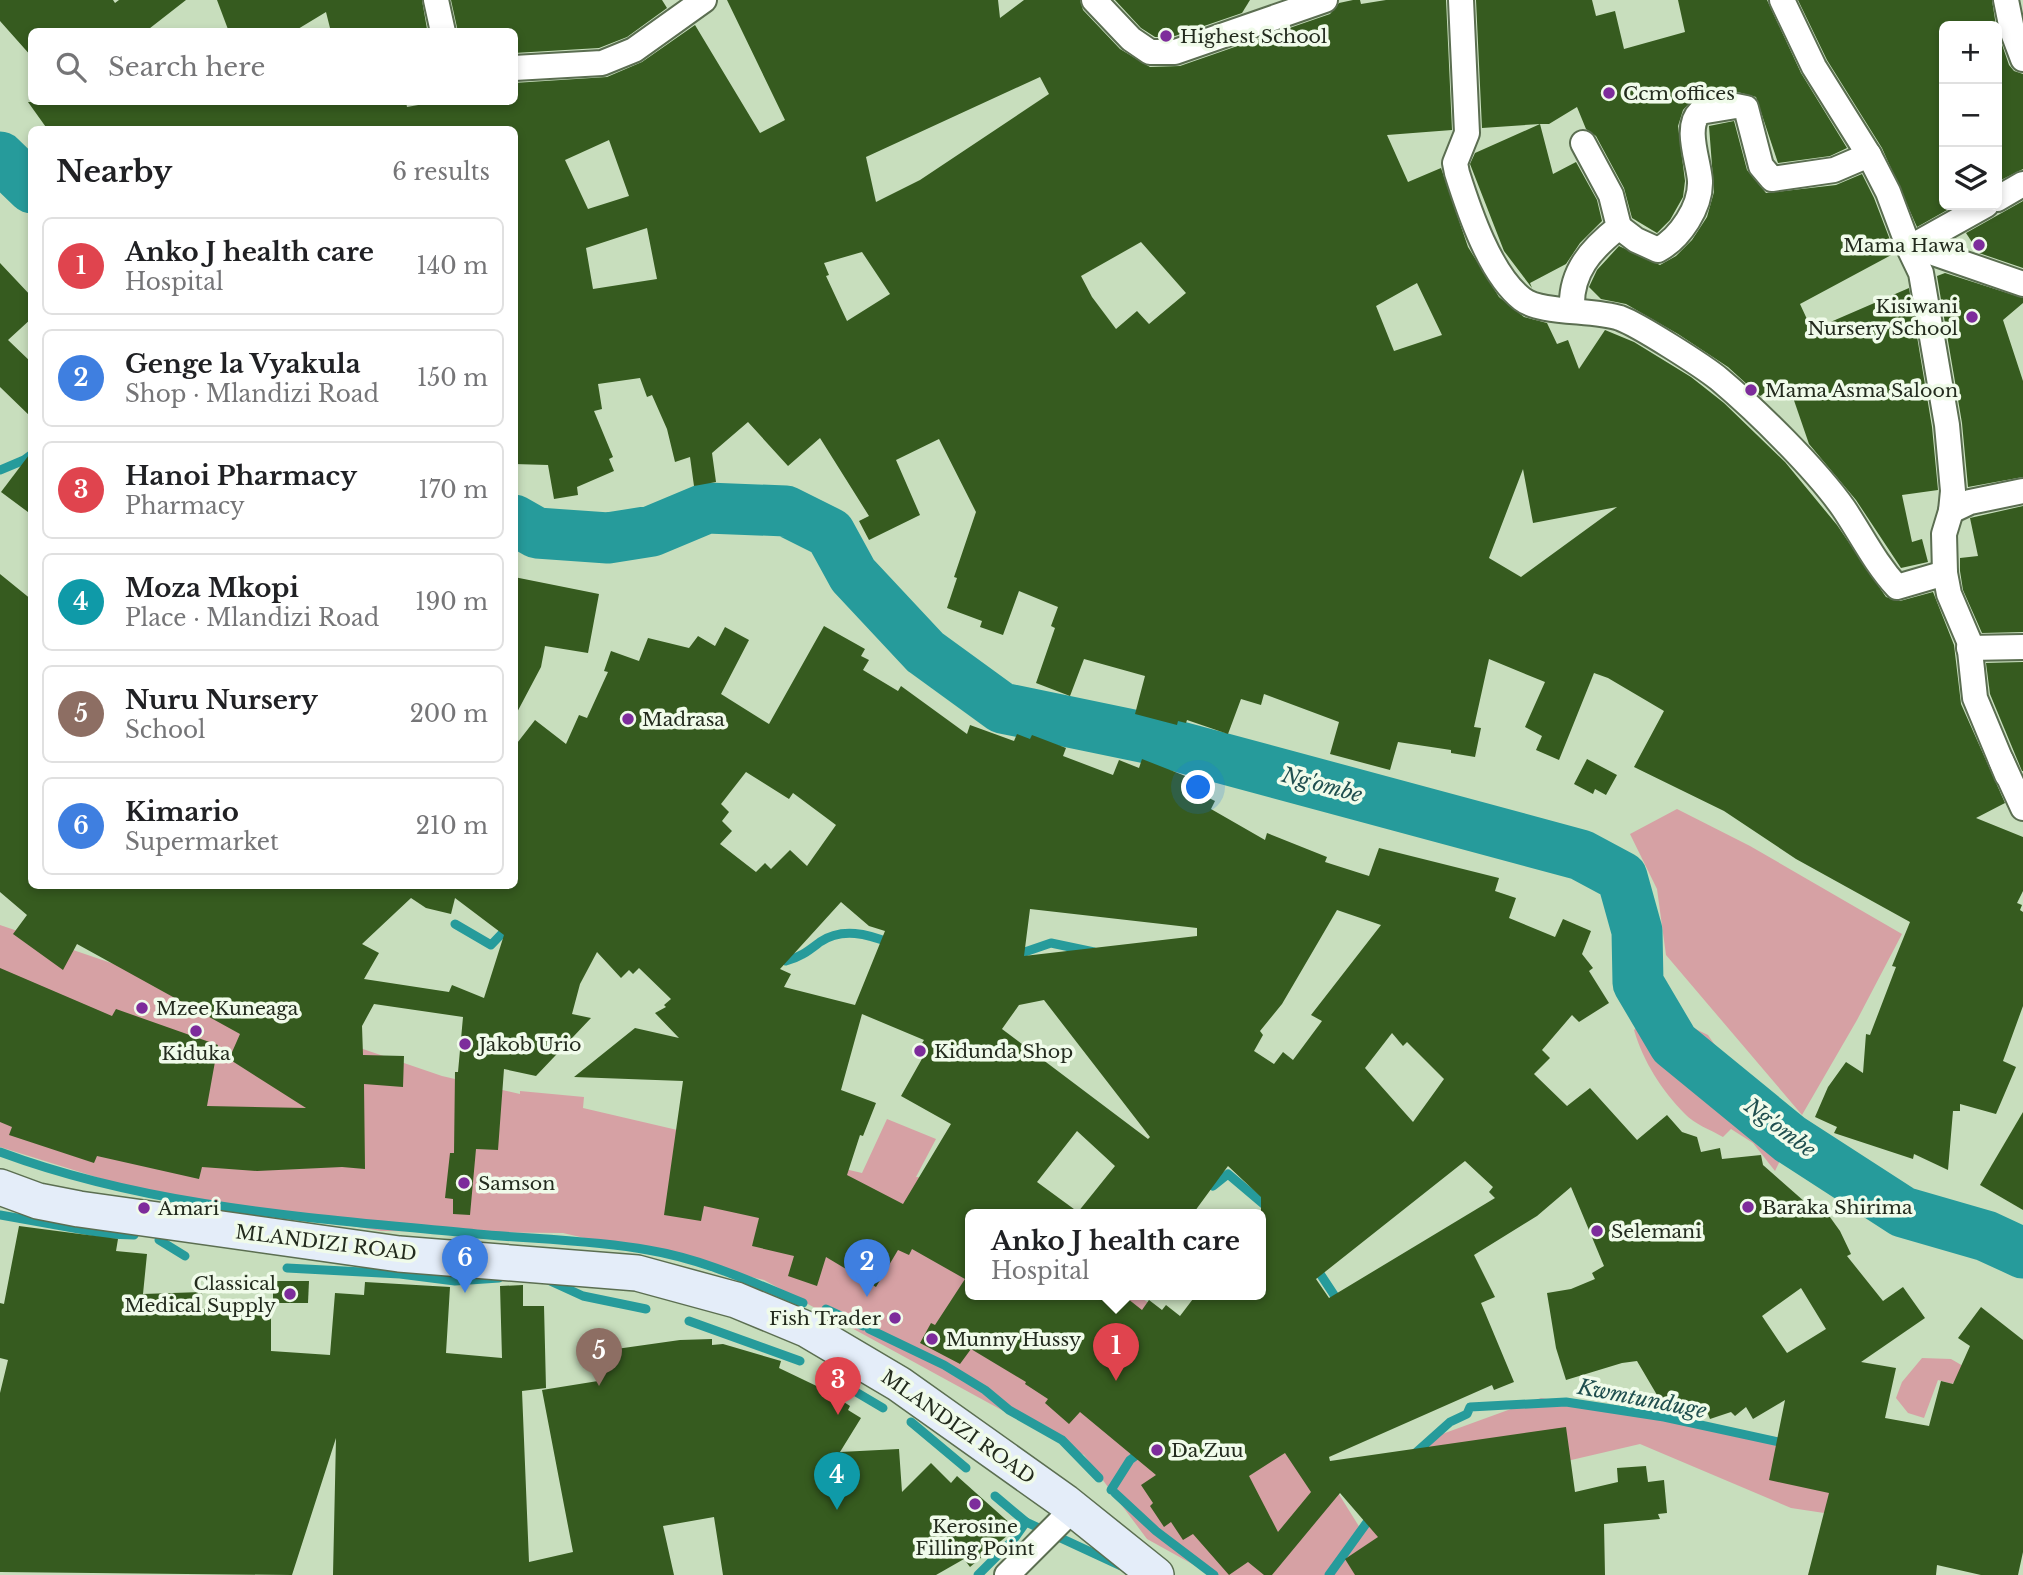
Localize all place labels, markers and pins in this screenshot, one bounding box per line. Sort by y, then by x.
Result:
place label: Highest School [1180,25,1327,48]
marker: Highest School [1158,28,1174,44]
place label: Ccm offices [1623,82,1735,105]
marker: Ccm offices [1601,85,1617,101]
place label: Mama Hawa [1843,234,1965,257]
marker: Mama Hawa [1971,237,1987,253]
place label: Kisiwani Nursery School [1807,295,1959,340]
marker: Kisiwani Nursery School [1964,309,1980,325]
place label: Mama Asma Saloon [1765,379,1958,402]
marker: Mama Asma Saloon [1743,382,1759,398]
place label: Madrasa [642,708,725,731]
marker: Madrasa [620,711,636,727]
place label: Mzee Kuneaga [156,997,299,1020]
marker: Mzee Kuneaga [134,1000,150,1016]
marker: Kiduka [188,1023,204,1039]
place label: Jakob Urio [476,1033,581,1056]
marker: Jakob Urio [457,1036,473,1052]
place label: Kidunda Shop [934,1040,1073,1063]
place label: Kiduka [161,1042,231,1065]
marker: Kidunda Shop [912,1043,928,1059]
place label: Samson [478,1172,555,1195]
marker: Samson [456,1175,472,1191]
place label: Baraka Shirima [1762,1196,1913,1219]
place label: Amari [157,1197,220,1220]
marker: Baraka Shirima [1740,1199,1756,1215]
marker: Amari [136,1200,152,1216]
place label: Selemani [1611,1220,1702,1243]
marker: Selemani [1589,1223,1605,1239]
pin: 6 [442,1235,488,1293]
pin: 2 [844,1239,890,1297]
place label: Classical Medical Supply [124,1272,276,1317]
marker: Classical Medical Supply [282,1286,298,1302]
place label: Fish Trader [769,1307,881,1330]
marker: Fish Trader [887,1310,903,1326]
pin: 1 [1093,1323,1139,1381]
pin: 5 [576,1328,622,1386]
place label: Munny Hussy [946,1328,1081,1351]
marker: Munny Hussy [924,1331,940,1347]
pin: 3 [815,1357,861,1415]
place label: Da Zuu [1171,1439,1244,1462]
marker: Da Zuu [1149,1442,1165,1458]
pin: 4 [814,1452,860,1510]
marker: Kerosine Filling Point [967,1496,983,1512]
place label: Kerosine Filling Point [915,1515,1036,1560]

